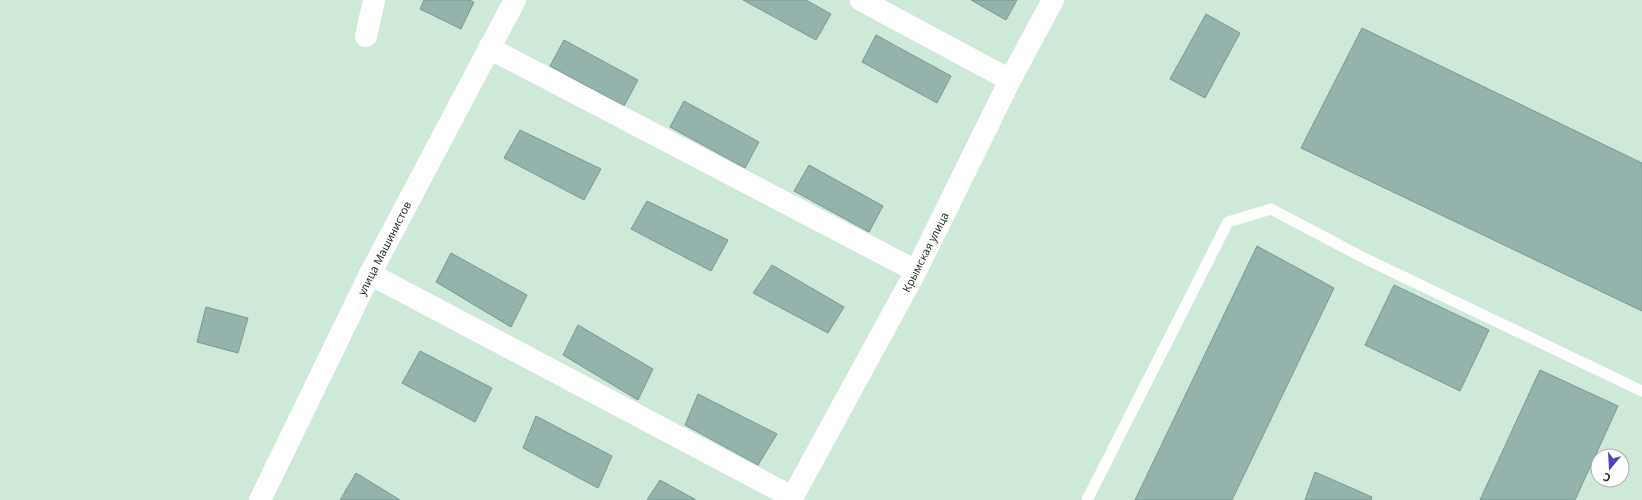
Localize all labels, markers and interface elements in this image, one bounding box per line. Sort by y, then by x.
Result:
street label: улица Машинистов [354,198,414,298]
street label: Крымская улица [898,209,952,295]
north arrow [1590,448,1630,488]
text: С [1601,470,1612,486]

